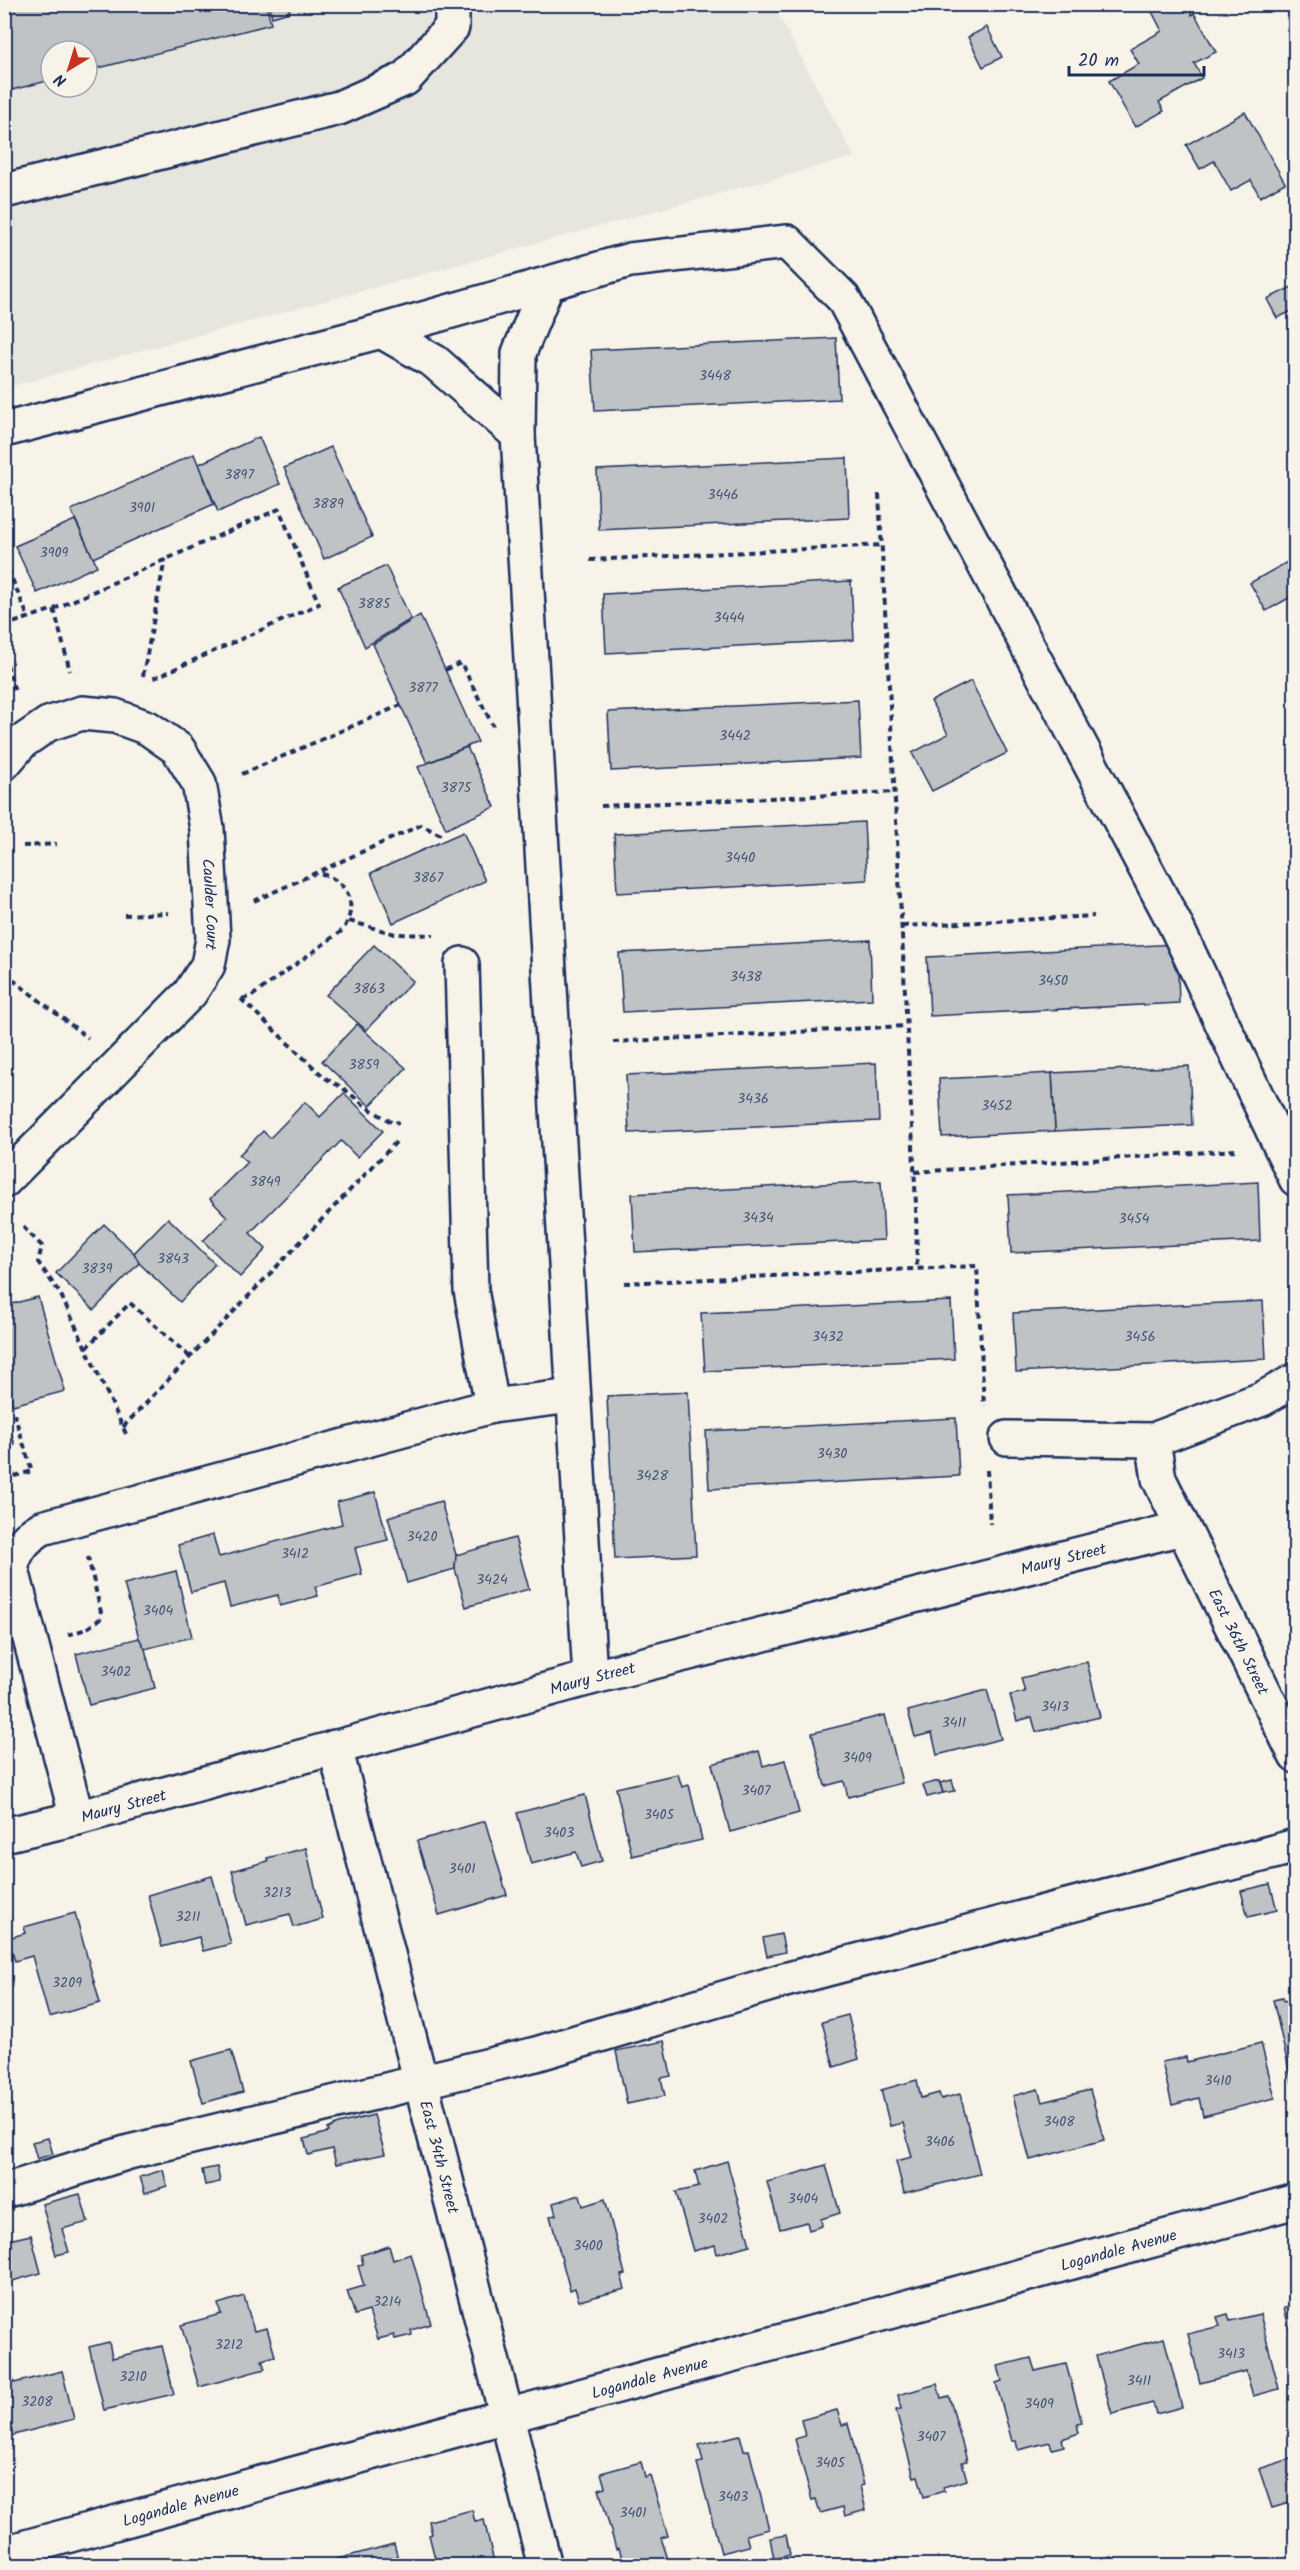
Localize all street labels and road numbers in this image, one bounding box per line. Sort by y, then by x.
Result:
street label: Caulder Court [195,858,224,953]
street label: Maury Street [1018,1536,1110,1582]
street label: East 36th Street [1201,1584,1275,1700]
street label: Maury Street [547,1656,639,1702]
street label: Maury Street [78,1783,170,1830]
street label: East 34th Street [412,2098,465,2217]
street label: Logandale Avenue [1058,2223,1180,2279]
street label: Logandale Avenue [589,2351,711,2406]
street label: Logandale Avenue [120,2479,242,2534]

